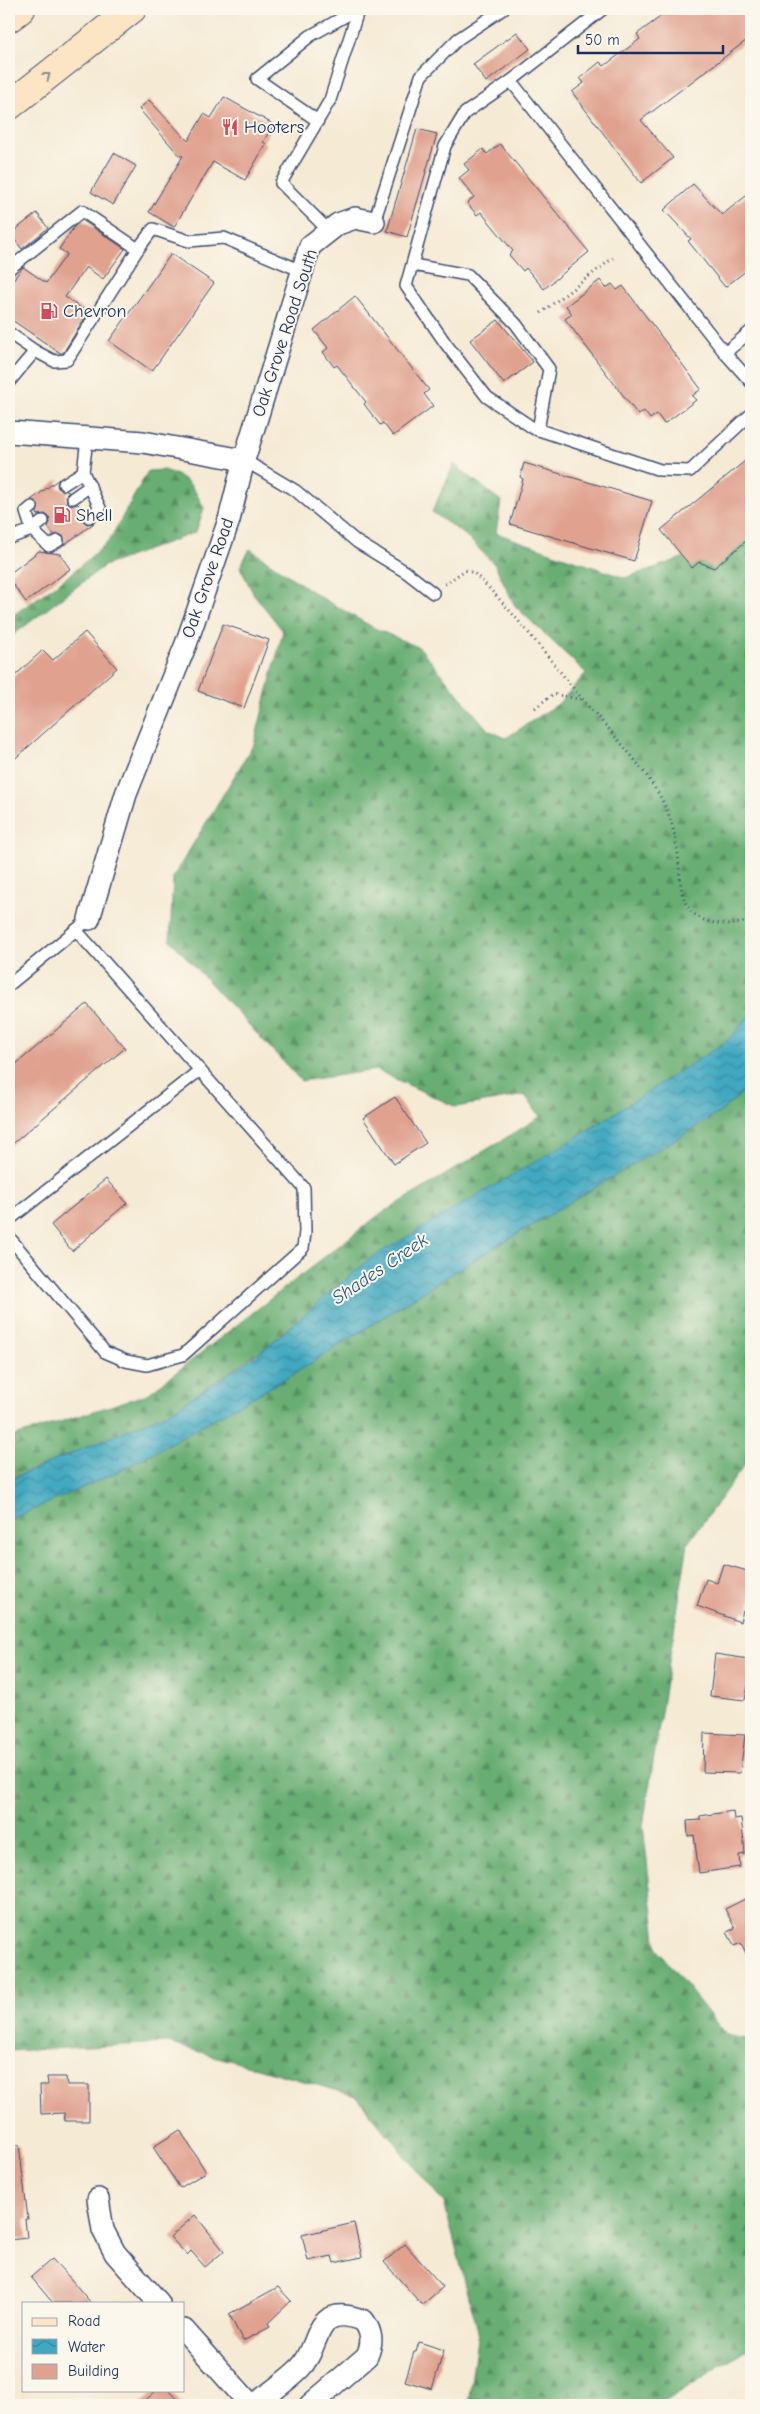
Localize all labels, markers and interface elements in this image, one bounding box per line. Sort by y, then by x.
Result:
scale bar [578,22,722,54]
text: 50 m [585,31,620,49]
one-way arrow [41,73,50,81]
restaurant icon: Hooters [220,117,240,137]
place label: Hooters [244,117,304,138]
street label: Oak Grove Road South [248,246,322,420]
fuel station icon: Chevron [39,301,59,321]
place label: Chevron [63,301,127,322]
fuel station icon: Shell [52,505,72,525]
place label: Shell [76,505,113,526]
street label: Oak Grove Road [178,515,238,641]
water label: Shades Creek [328,1228,433,1309]
legend [22,2302,185,2392]
text: Road [68,2312,100,2330]
text: Water [68,2338,105,2356]
text: Building [68,2362,119,2380]

